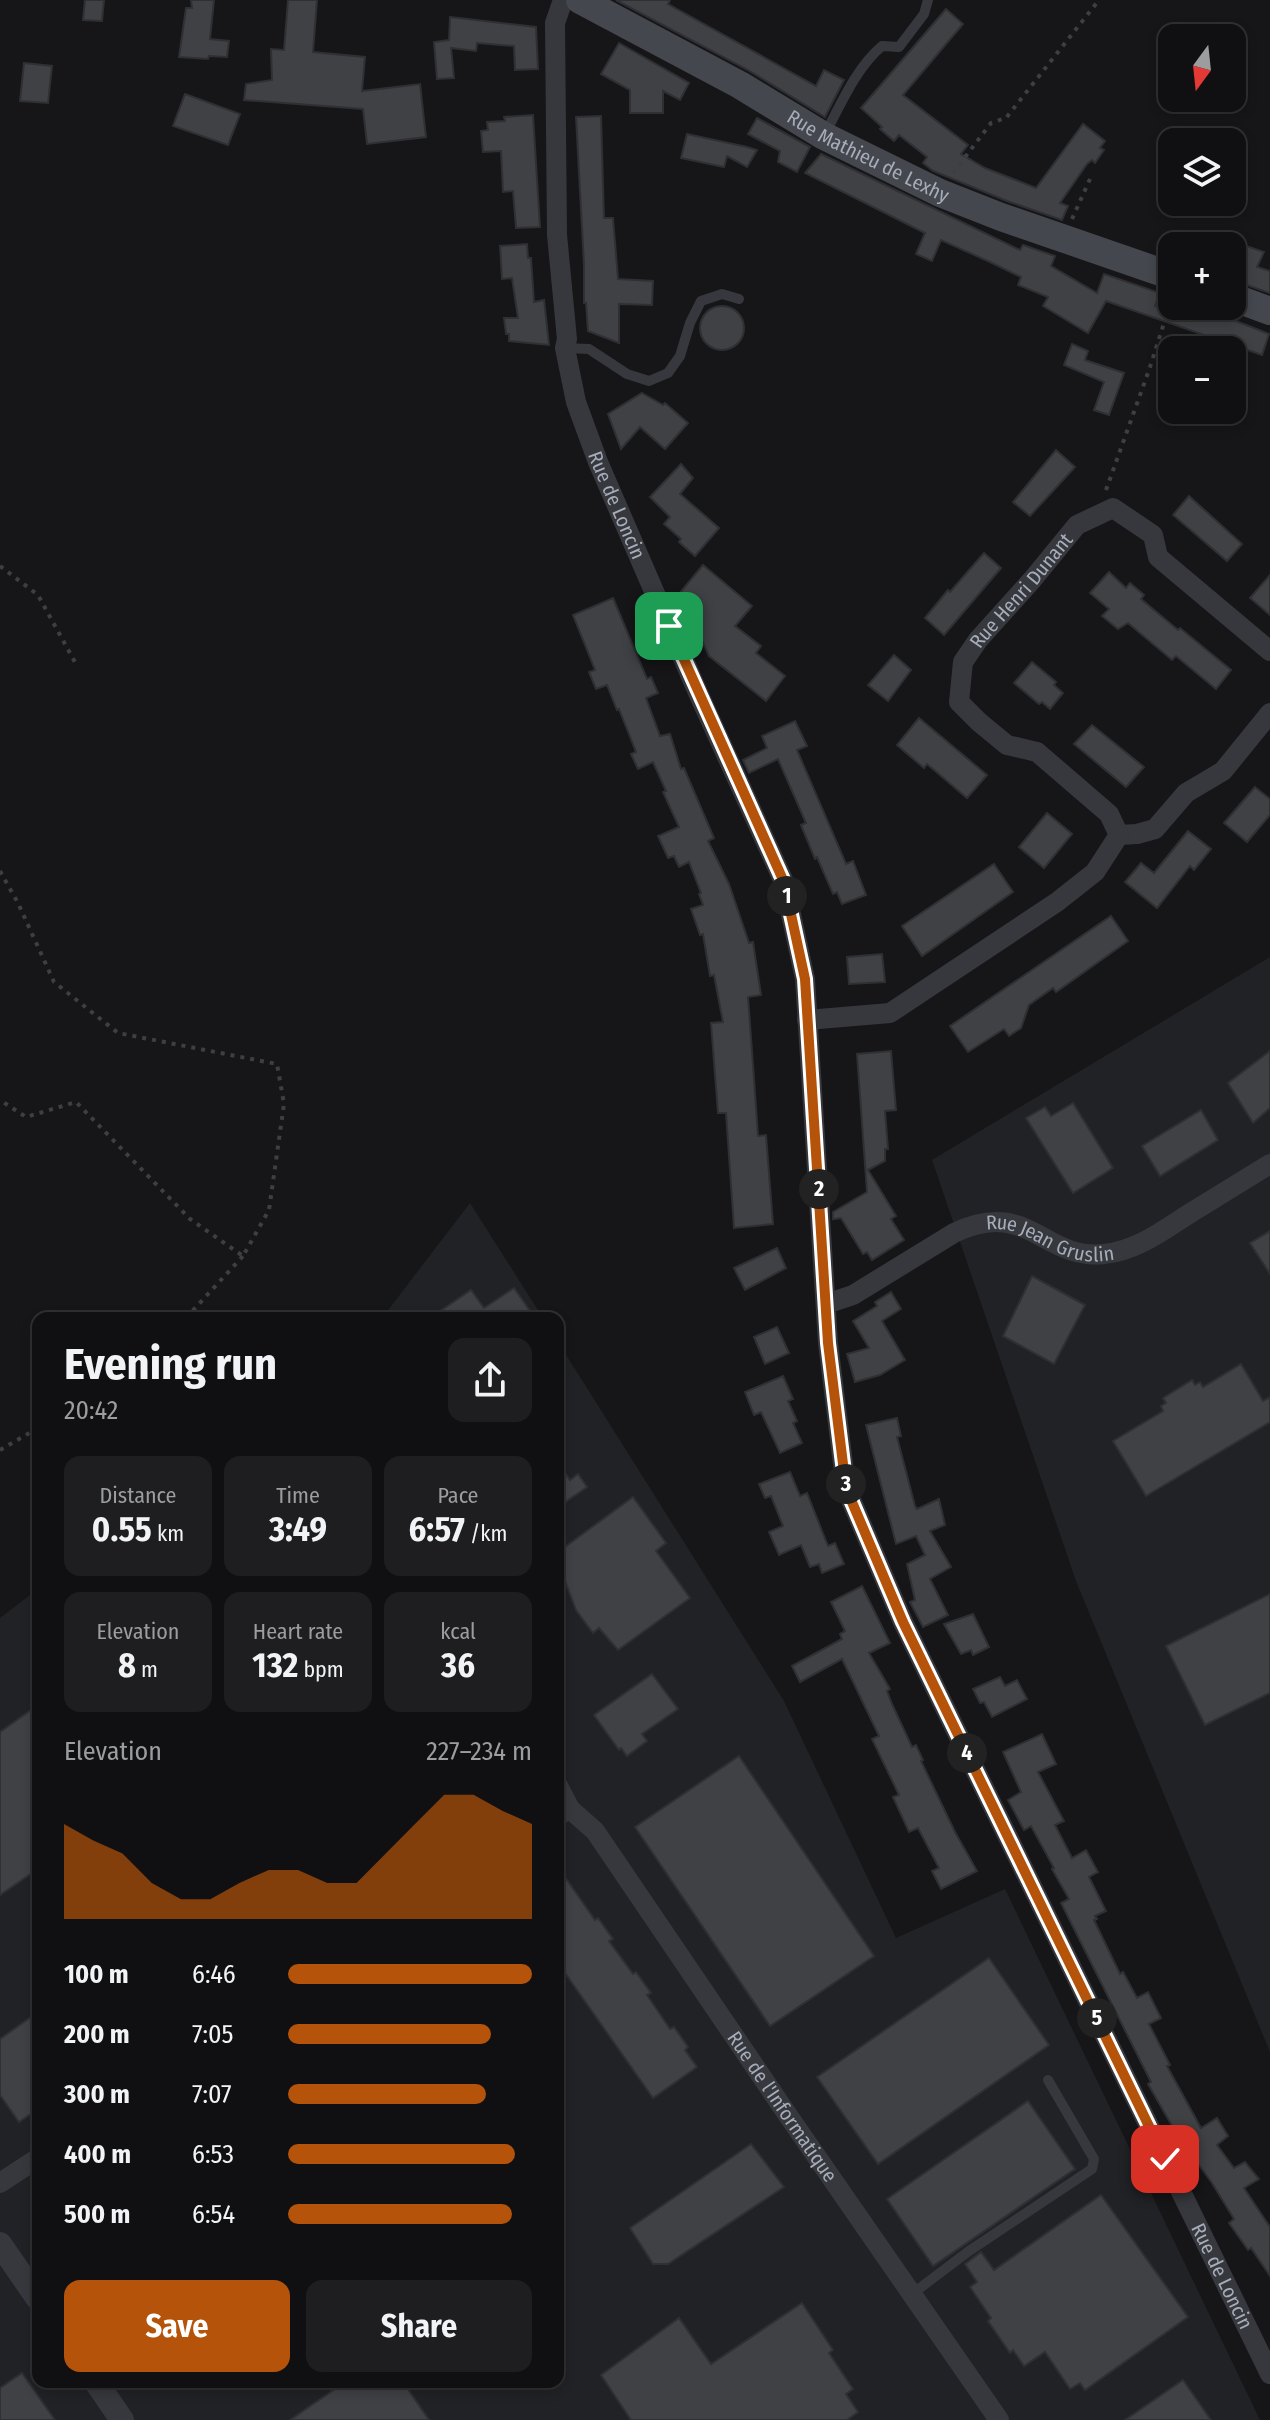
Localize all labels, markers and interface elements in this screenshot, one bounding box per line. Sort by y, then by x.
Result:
north arrow [1158,24,1246,112]
map controls [1158,24,1246,424]
street label: Rue Mathieu de Lexhy [783,105,953,207]
button: layers [1158,128,1246,216]
button: + [1158,232,1246,320]
button: − [1158,336,1246,424]
street label: Rue de Loncin [583,448,651,563]
street label: Rue Henri Dunant [964,528,1078,652]
pin [635,592,703,660]
icon: arrive [647,604,691,648]
pin: 1 [767,876,807,916]
text: 1 [782,882,792,909]
pin: 2 [799,1169,839,1209]
text: 2 [814,1175,824,1202]
street label: Rue Jean Gruslin [985,1210,1116,1267]
text: Evening run [64,1338,277,1391]
button: share [448,1338,532,1422]
text: 20:42 [64,1395,118,1426]
pin: 3 [826,1464,866,1504]
text: 3 [841,1470,851,1497]
text: Distance [99,1482,177,1509]
text: Time [276,1482,320,1509]
text: Pace [437,1482,479,1509]
text: 0.55 [92,1509,152,1550]
text: 3:49 [269,1509,327,1550]
text: 6:57 [409,1509,465,1550]
text: km [152,1520,184,1547]
text: /km [465,1520,507,1547]
text: Elevation [97,1618,179,1645]
text: Heart rate [253,1618,343,1645]
text: kcal [440,1618,476,1645]
text: 8 [118,1645,136,1686]
text: 132 [252,1645,298,1686]
text: 36 [441,1645,475,1686]
text: m [136,1656,158,1683]
text: bpm [298,1656,344,1683]
pin: 4 [947,1733,987,1773]
text: Elevation [64,1736,162,1767]
text: 227–234 m [426,1736,532,1767]
text: 4 [961,1739,973,1766]
text: 100 m [64,1959,129,1990]
text: 6:46 [192,1959,236,1990]
pin: 5 [1077,1998,1117,2038]
text: 5 [1092,2004,1102,2031]
text: 200 m [64,2019,130,2050]
text: 7:05 [192,2019,234,2050]
street label: Rue de l'Informatique [722,2027,842,2187]
text: 300 m [64,2079,130,2110]
text: 7:07 [192,2079,232,2110]
pin [1131,2125,1199,2193]
icon: check [1143,2137,1187,2181]
text: 400 m [64,2139,131,2170]
text: 6:53 [192,2139,234,2170]
text: 500 m [64,2199,130,2230]
text: 6:54 [192,2199,235,2230]
street label: Rue de Loncin [1186,2219,1258,2333]
button: Save [64,2280,290,2372]
button: Share [306,2280,532,2372]

